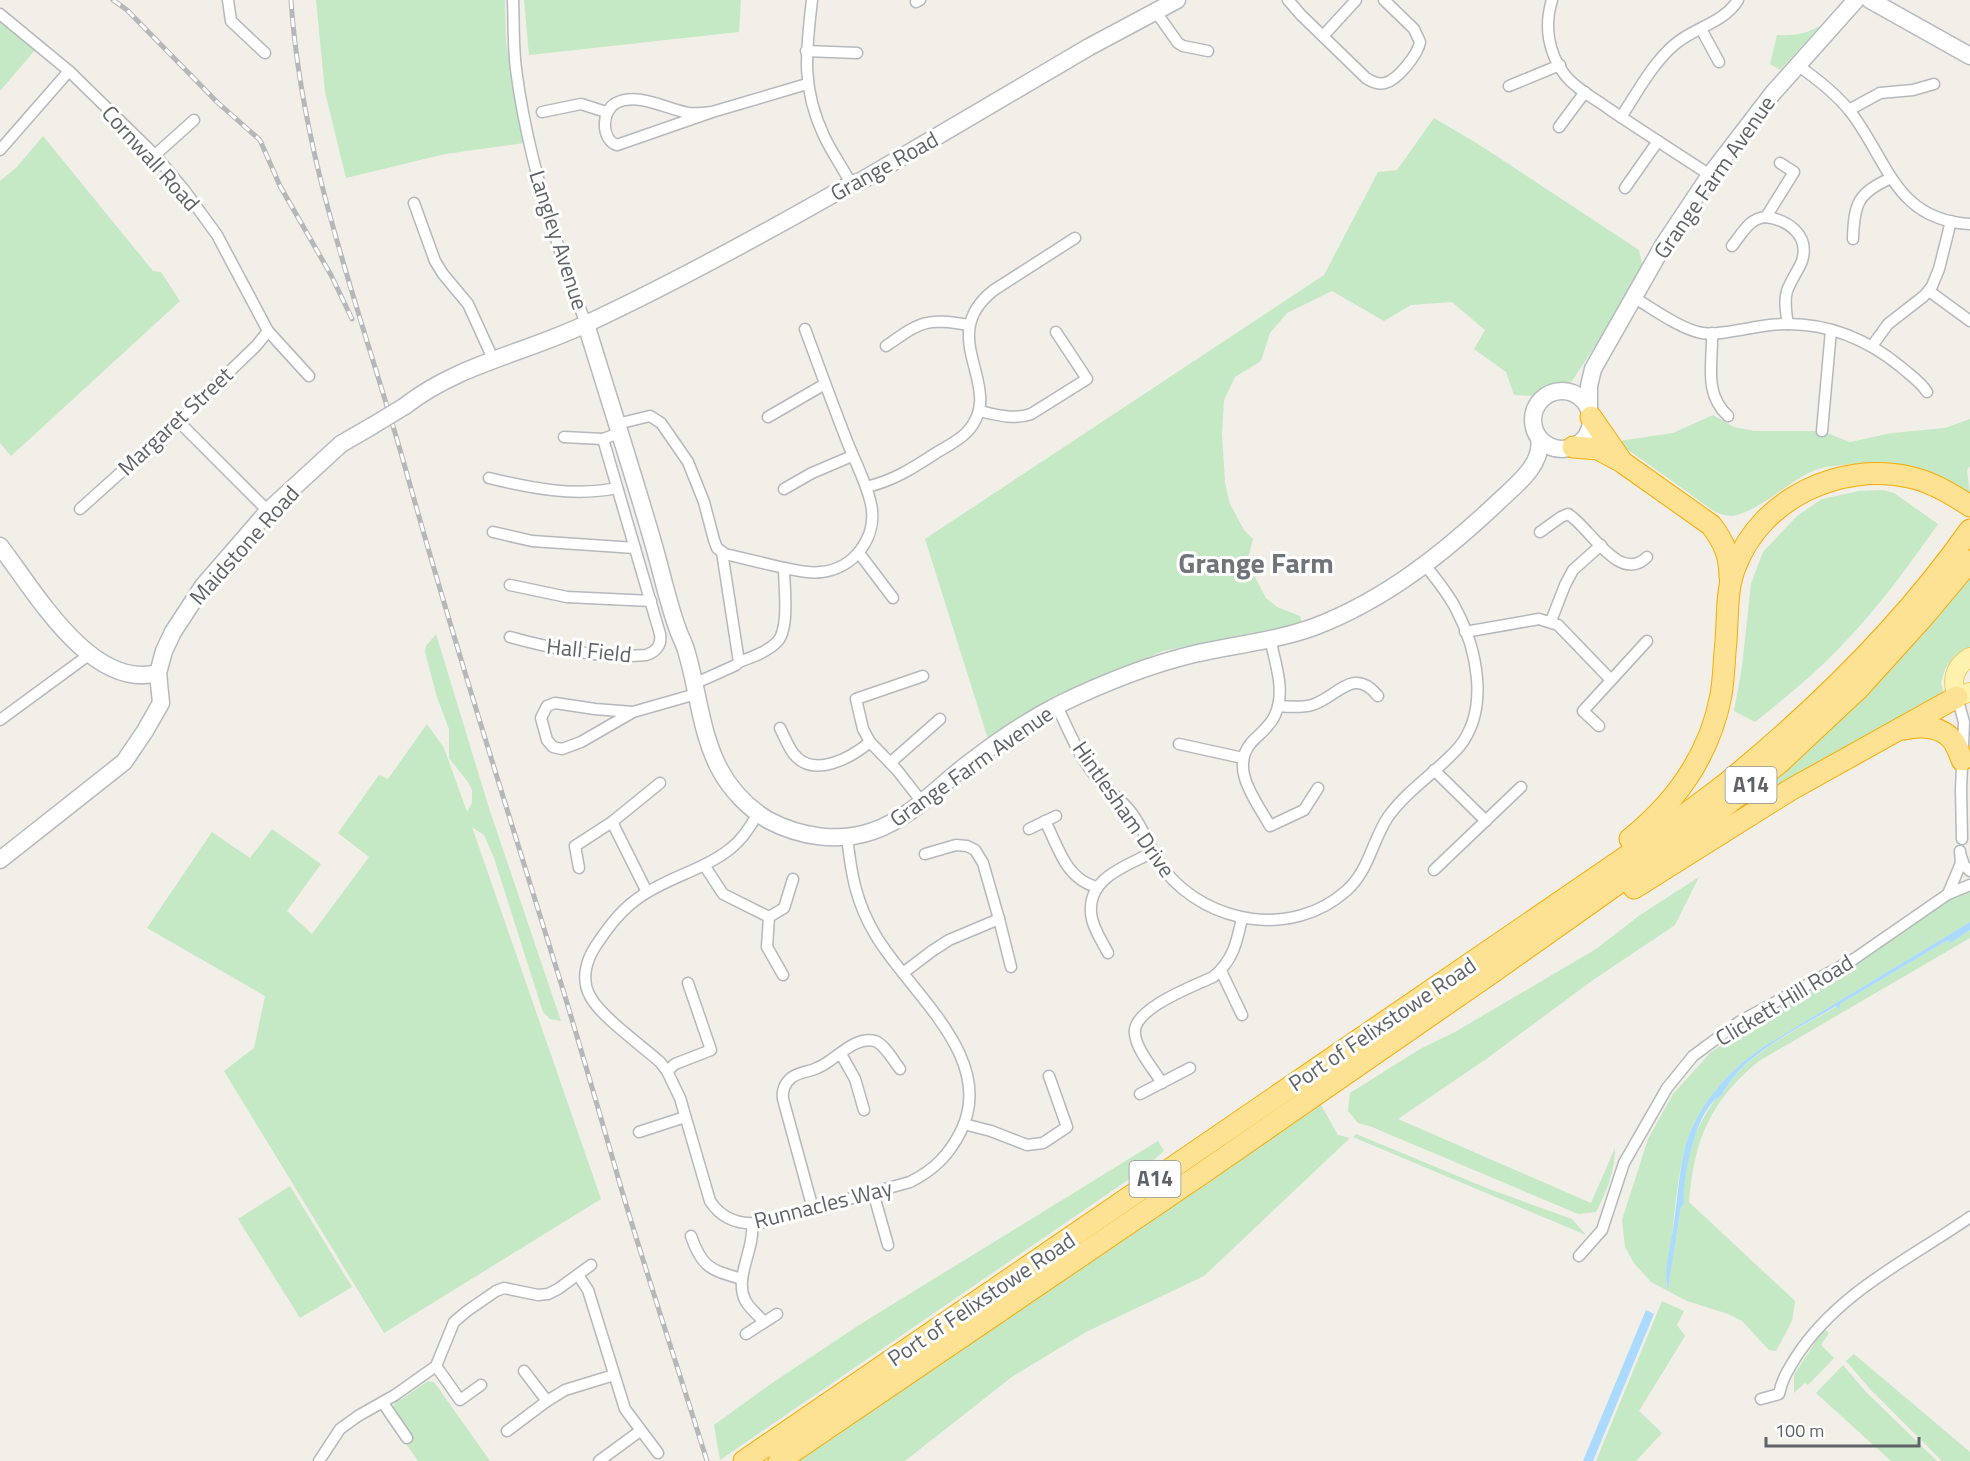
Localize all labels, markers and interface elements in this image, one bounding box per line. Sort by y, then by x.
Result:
street label: Grange Farm Avenue [1645,88,1783,266]
street label: Cornwall Road [94,97,208,219]
street label: Grange Road [824,122,944,210]
street label: Langley Avenue [520,166,598,314]
street label: Margaret Street [110,358,241,484]
street label: Maidstone Road [181,478,307,612]
district label: Grange Farm [1178,541,1334,584]
street label: Hall Field [545,629,633,671]
street label: Grange Farm Avenue [882,697,1060,835]
street label: Hintlesham Drive [1064,734,1184,884]
road number: A14 [1726,767,1776,803]
street label: Clickett Hill Road [1709,945,1859,1055]
street label: Port of Felixstowe Road [1281,948,1483,1100]
road number: A14 [1130,1161,1180,1197]
street label: Runnacles Way [750,1170,896,1238]
street label: Port of Felixstowe Road [880,1223,1082,1375]
scale bar [1766,1410,1919,1448]
text: 100 m [1775,1417,1824,1444]

